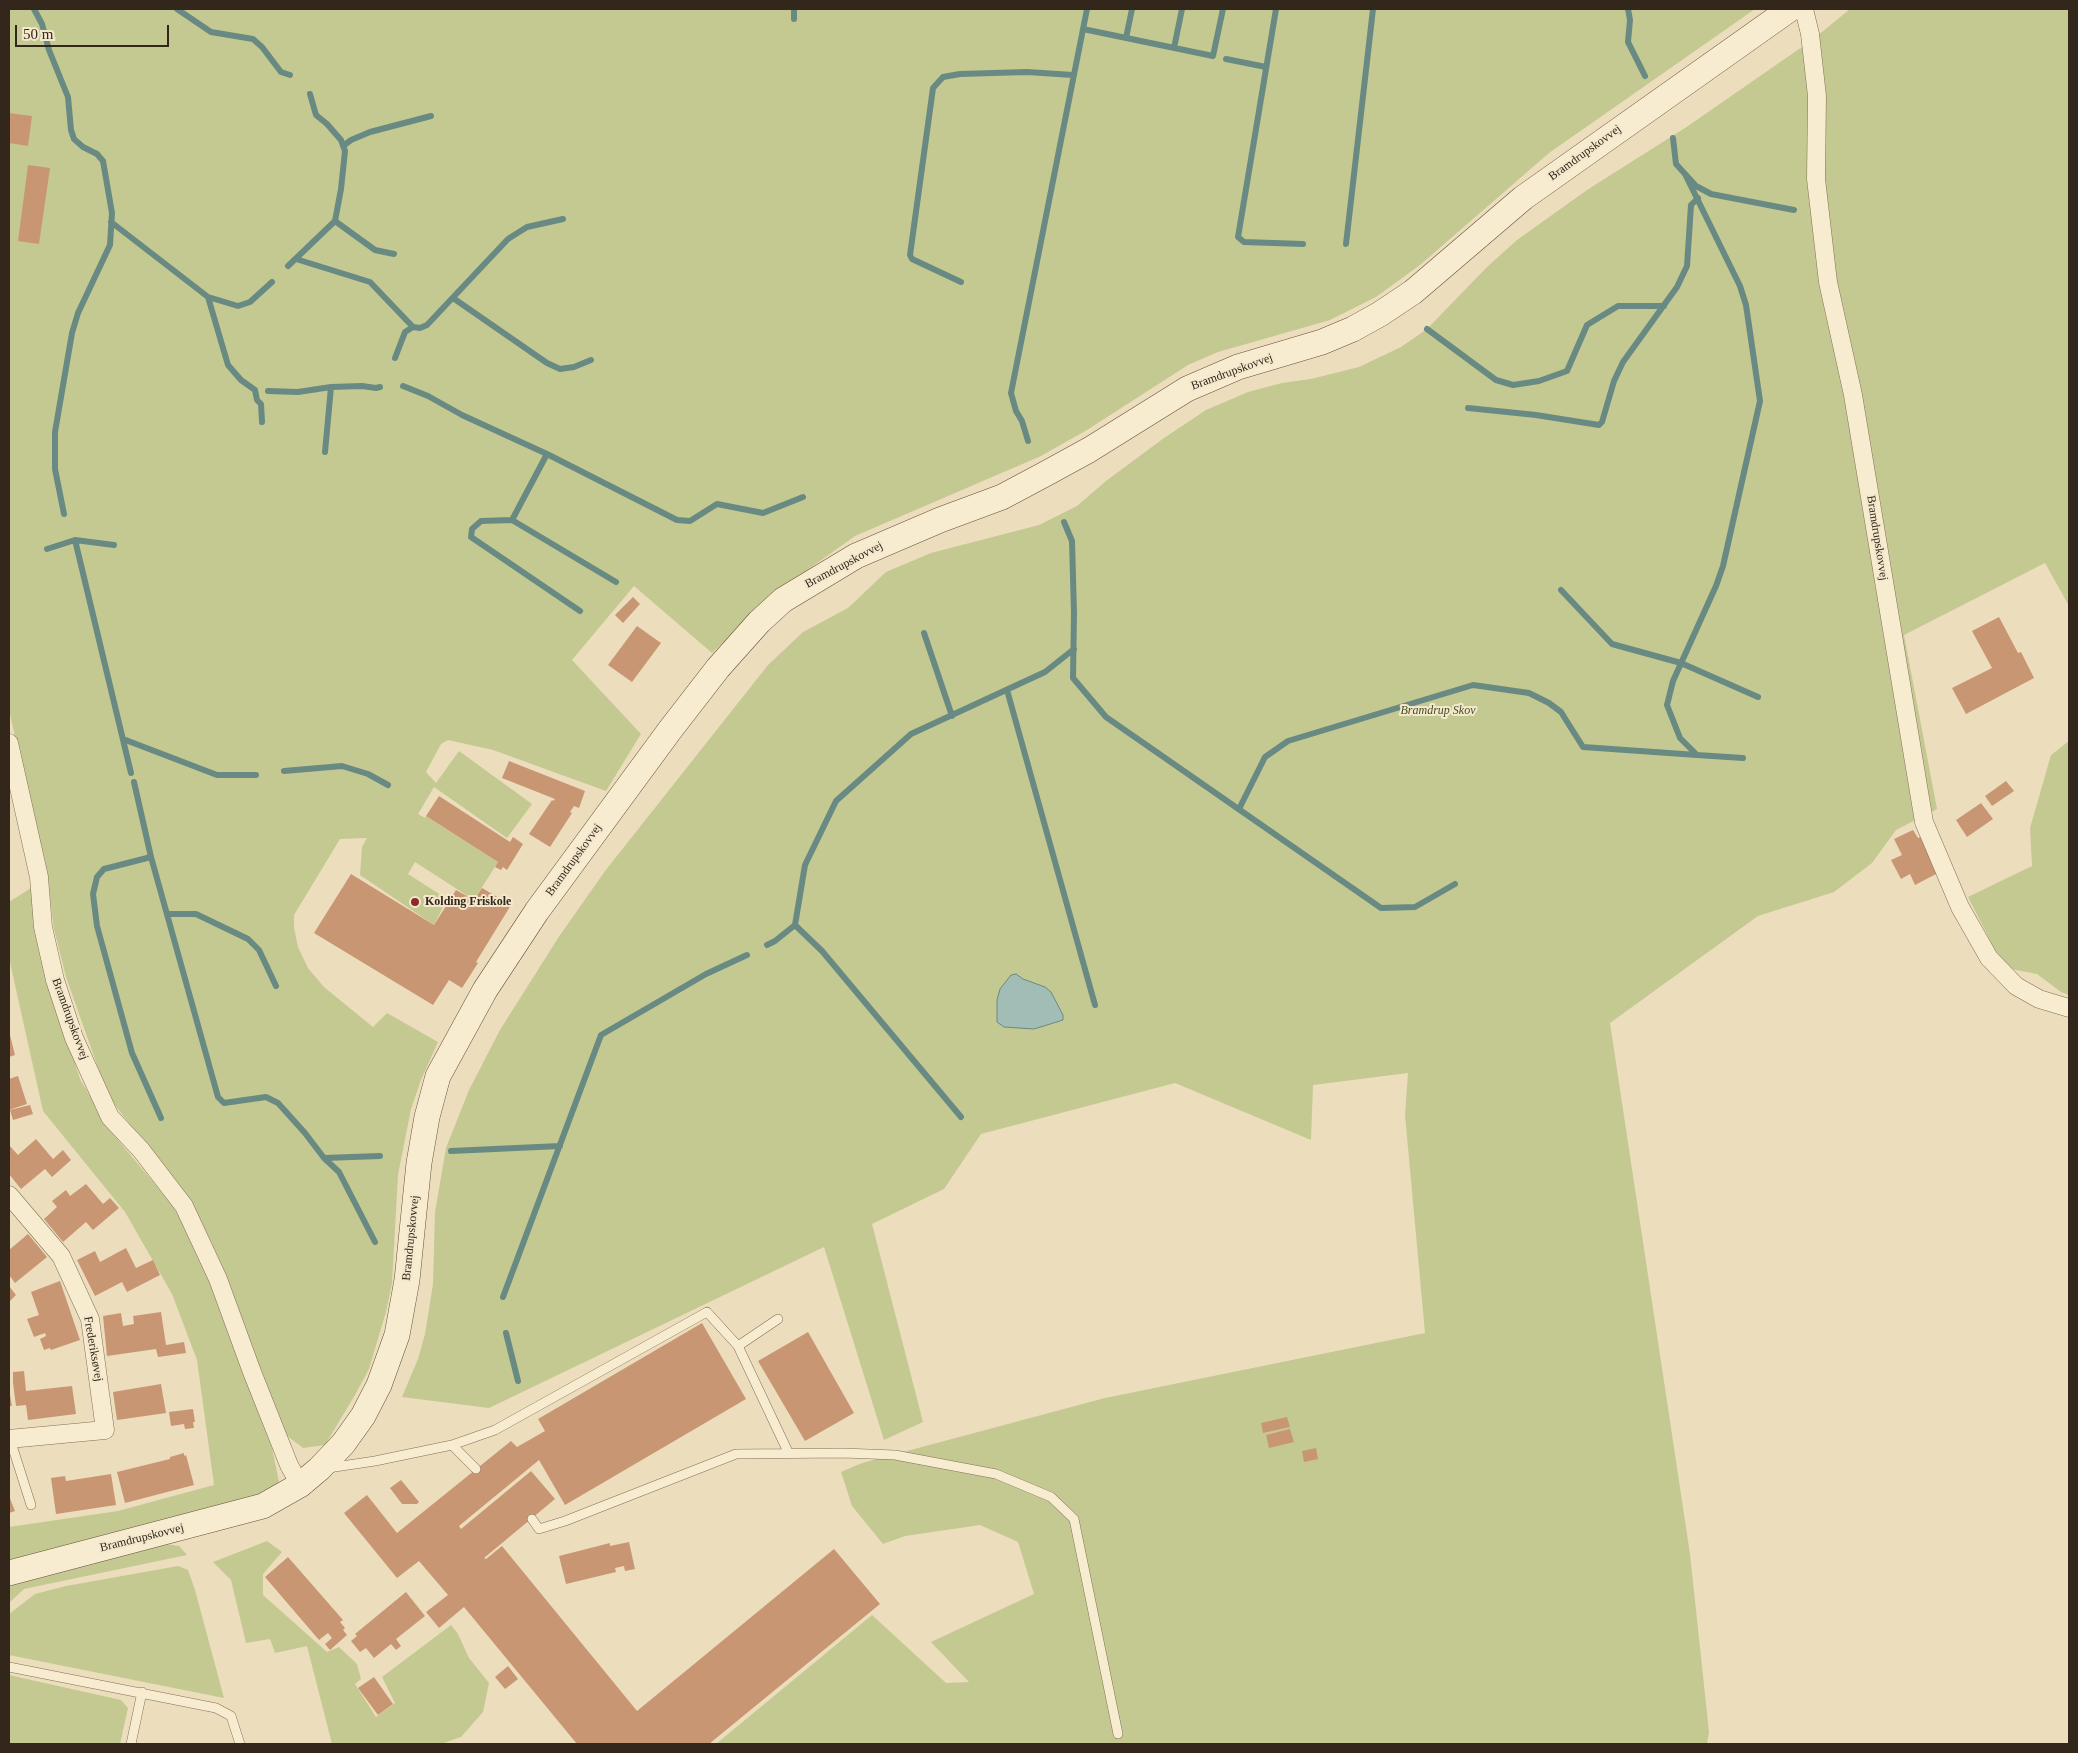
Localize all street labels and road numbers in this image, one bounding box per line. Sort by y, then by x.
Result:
street label: Bramdrupskovvej [1546,122,1624,184]
street label: Bramdrupskovvej [1189,351,1275,393]
street label: Bramdrupskovvej [1863,494,1891,582]
street label: Bramdrupskovvej [803,538,885,592]
street label: Bramdrupskovvej [543,821,605,899]
street label: Bramdrupskovvej [49,976,91,1062]
street label: Bramdrupskovvej [399,1194,423,1282]
street label: Frederiksøvej [80,1315,106,1383]
street label: Bramdrupskovvej [99,1521,185,1555]

